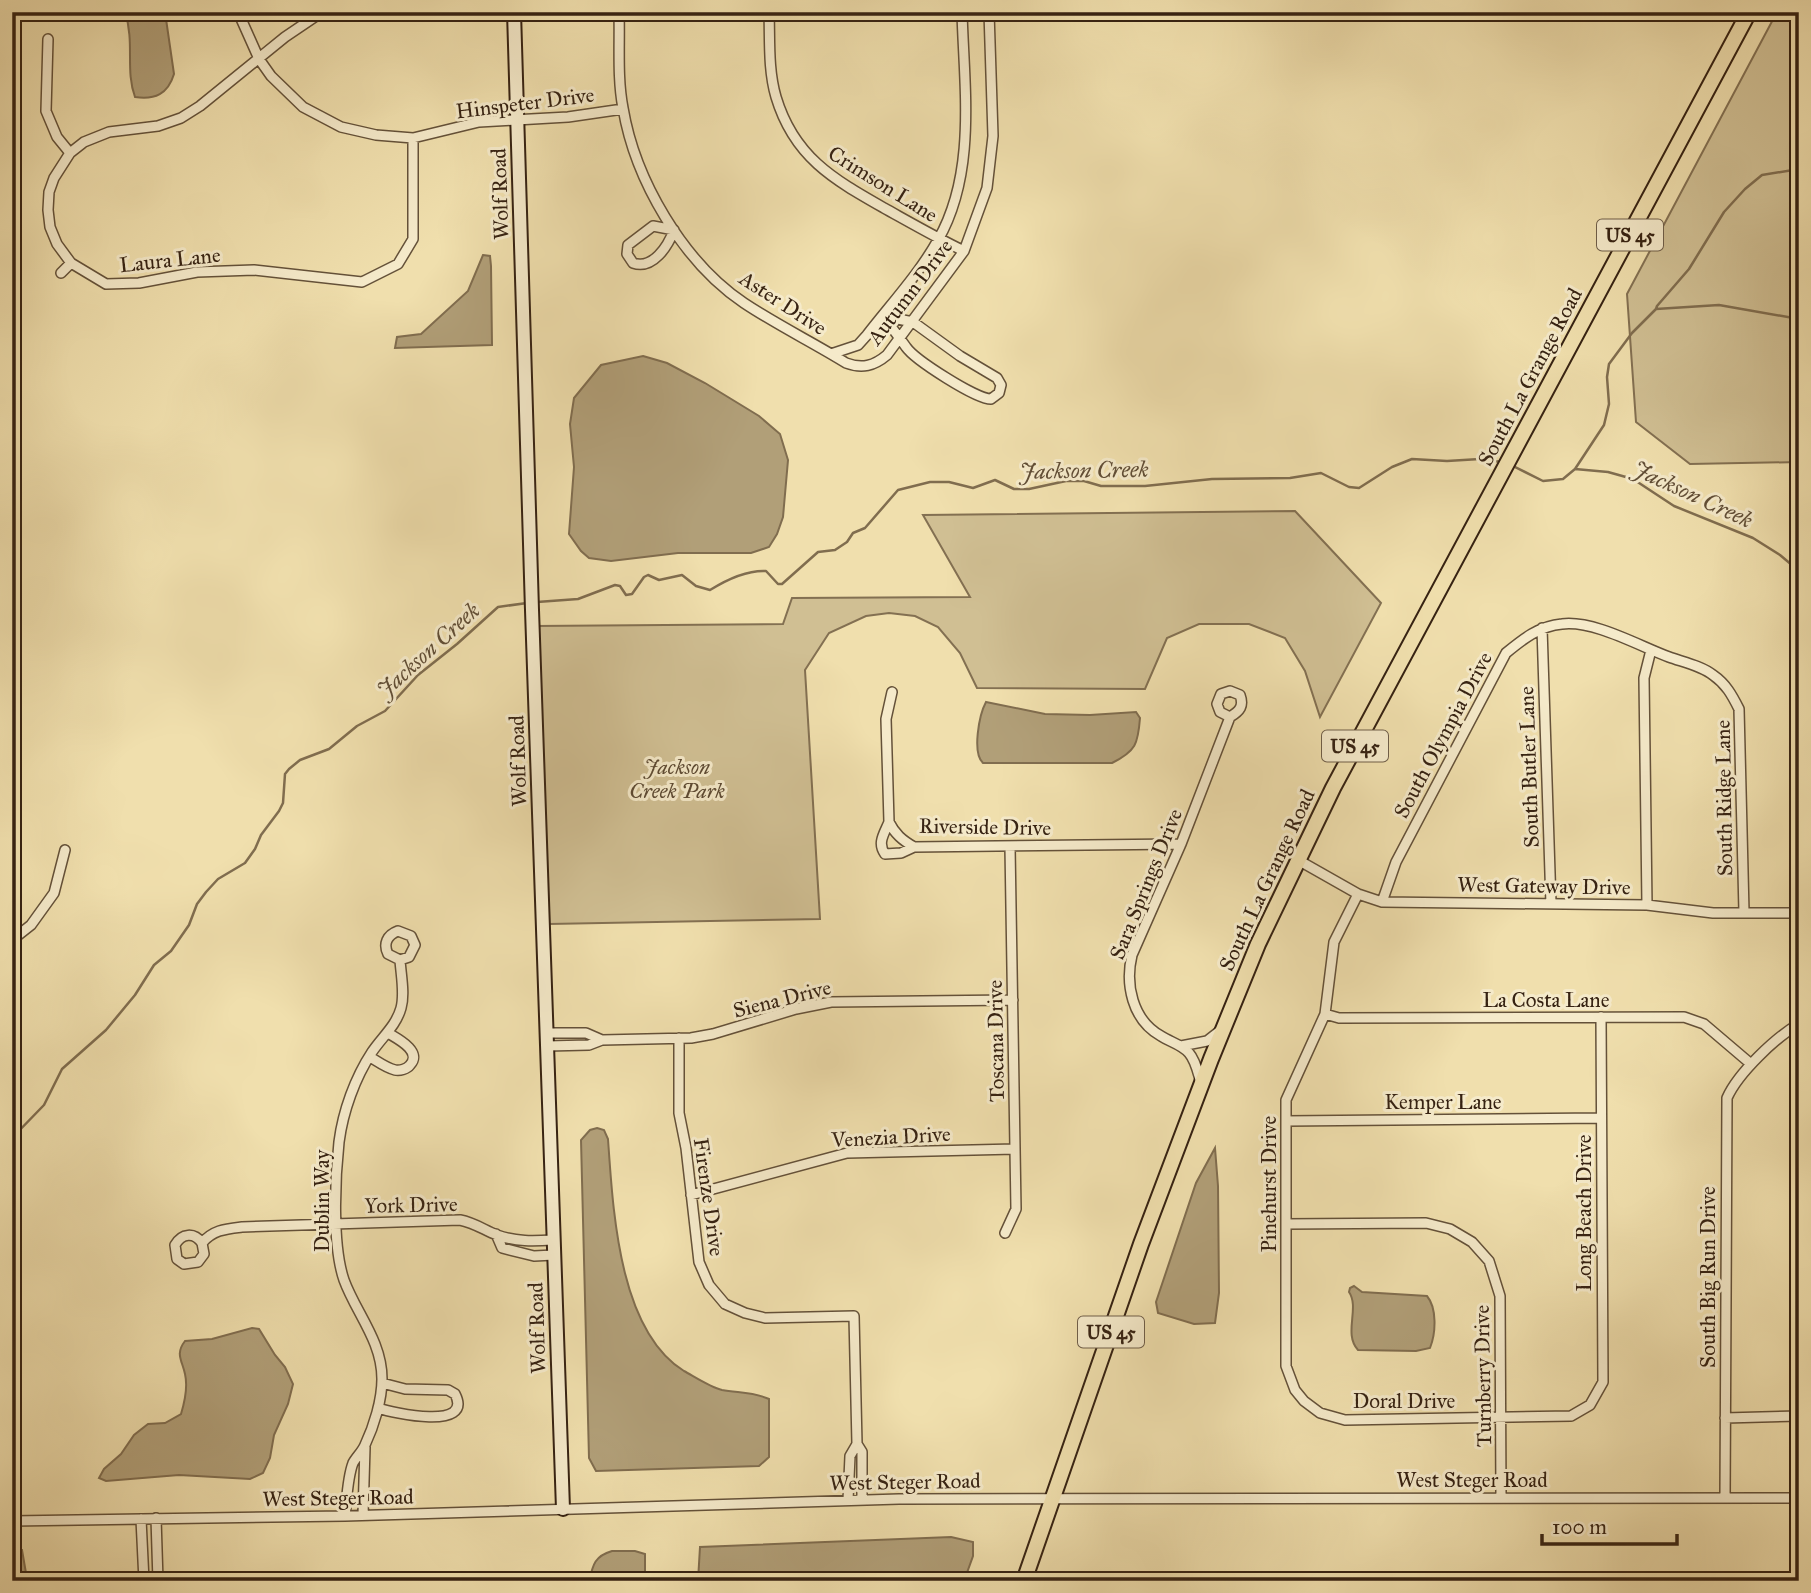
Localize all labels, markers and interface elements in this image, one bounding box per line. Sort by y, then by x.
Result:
street label: Hinspeter Drive [454,82,596,124]
street label: Crimson Lane [823,140,943,228]
street label: Wolf Road [485,147,515,240]
road number: US 45 [1597,219,1663,250]
street label: Autumn Drive [861,234,958,351]
street label: Laura Lane [118,242,222,278]
street label: Aster Drive [734,265,832,341]
street label: South La Grange Road [1472,283,1588,470]
water label: Jackson Creek [1627,453,1757,534]
water label: Jackson Creek [1017,455,1149,485]
water label: Jackson Creek [369,596,485,705]
street label: South Olympia Drive [1388,647,1498,823]
street label: South Butler Lane [1513,686,1545,848]
street label: Wolf Road [503,714,533,807]
street label: South Ridge Lane [1710,719,1738,876]
road number: US 45 [1322,730,1388,762]
park label: Jackson Creek Park [629,754,725,804]
street label: South La Grange Road [1213,784,1321,975]
street label: Sara Springs Drive [1104,805,1188,963]
street label: Riverside Drive [919,813,1052,841]
street label: West Gateway Drive [1457,871,1631,901]
street label: Siena Drive [730,974,834,1024]
street label: Toscana Drive [982,979,1010,1102]
street label: La Costa Lane [1483,987,1610,1013]
street label: Kemper Lane [1384,1089,1502,1115]
street label: Pinehurst Drive [1256,1115,1282,1252]
street label: Venezia Drive [830,1121,952,1153]
street label: Long Beach Drive [1571,1134,1597,1292]
street label: Firenze Drive [688,1136,730,1258]
street label: Dublin Way [309,1149,335,1252]
street label: South Big Run Drive [1695,1186,1721,1368]
street label: York Drive [364,1191,458,1219]
street label: Wolf Road [522,1281,552,1374]
street label: Turnberry Drive [1469,1305,1497,1447]
road number: US 45 [1078,1316,1144,1348]
street label: Doral Drive [1353,1388,1456,1414]
street label: West Steger Road [1396,1467,1548,1493]
street label: West Steger Road [829,1468,981,1496]
street label: West Steger Road [262,1484,414,1512]
scale bar [1542,1502,1676,1546]
text: 100 m [1552,1514,1607,1540]

